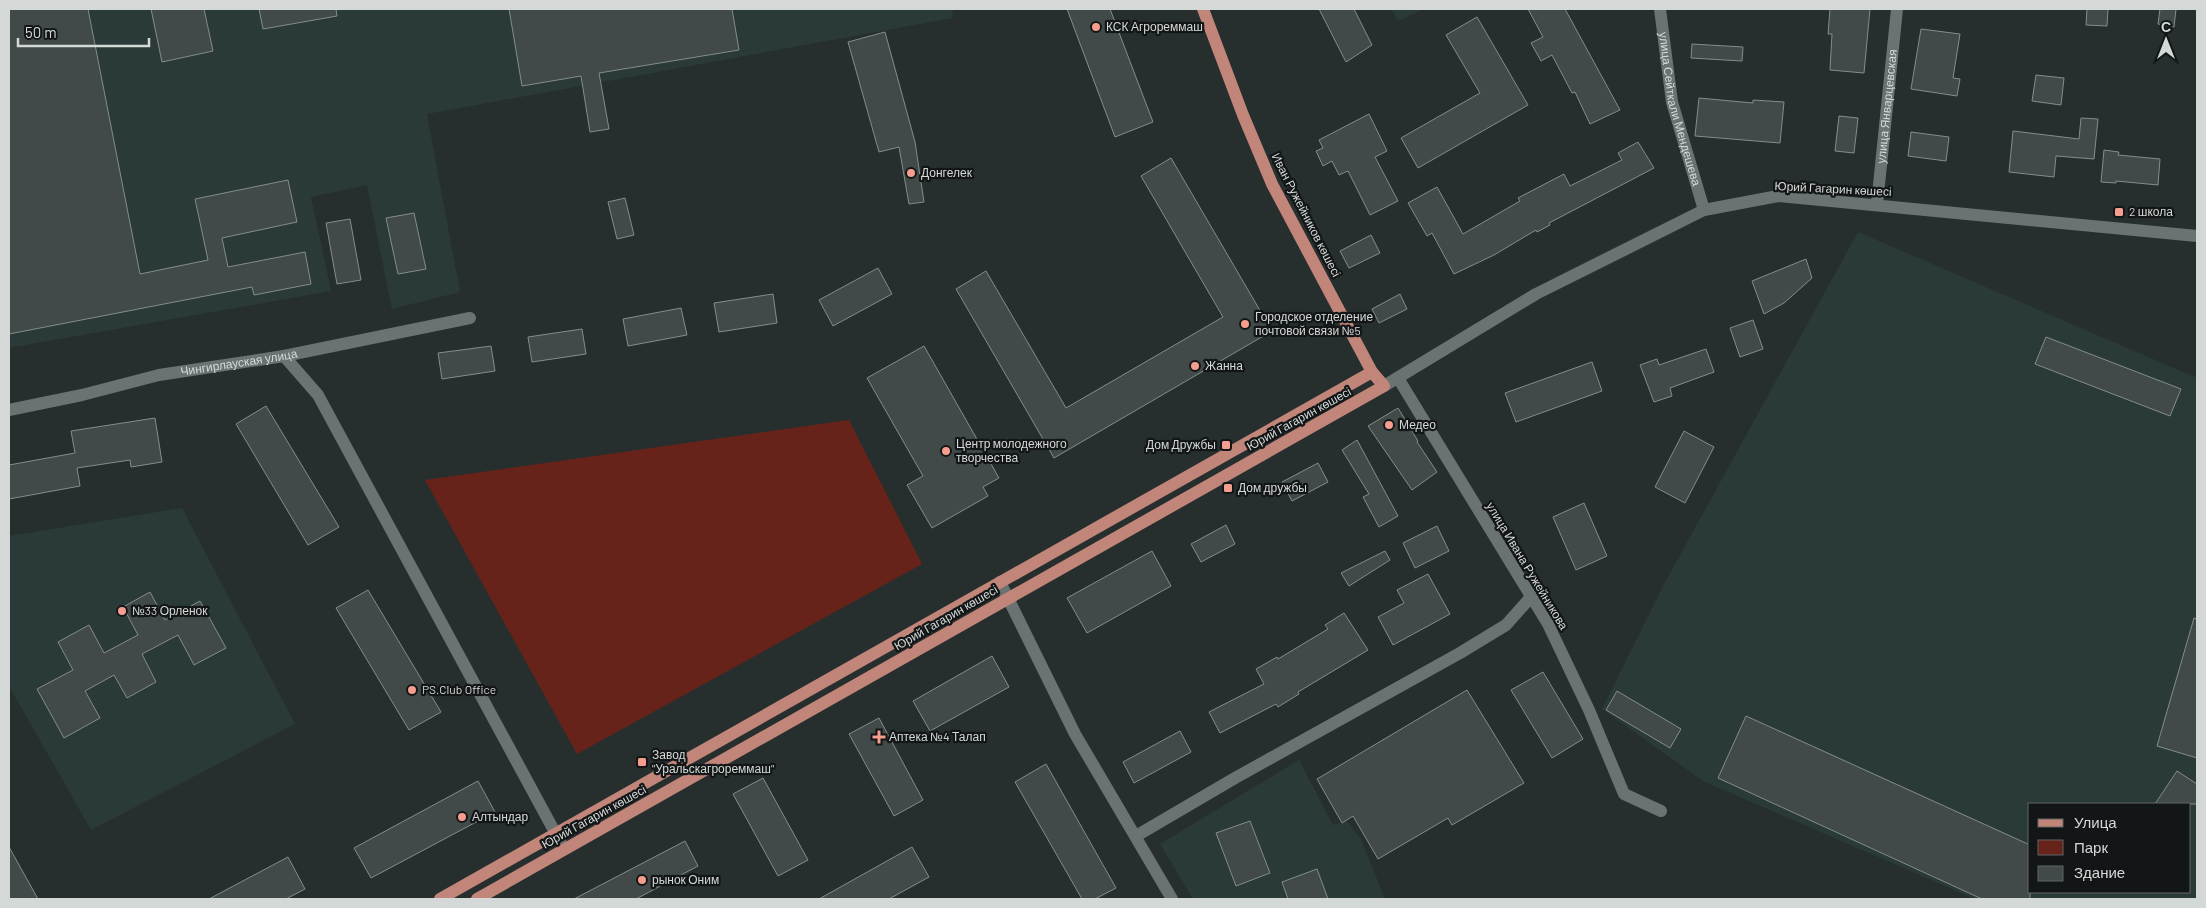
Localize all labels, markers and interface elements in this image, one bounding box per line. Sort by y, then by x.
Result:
scale bar [18,15,149,47]
north arrow [2141,15,2191,65]
text: С [2161,18,2171,35]
place label: КСК Агрореммаш [1106,19,1203,34]
marker: КСК Агрореммаш [1090,21,1102,33]
text: 50 m [25,23,57,41]
street label: улица Сейткали Мендешева [1656,31,1705,188]
street label: улица Январцевская [1873,49,1899,164]
street label: Иван Ружейников көшесі [1269,150,1344,279]
place label: Донгелек [921,165,973,180]
marker: Донгелек [905,167,917,179]
street label: Юрий Гагарин көшесі [1774,178,1892,199]
place label: 2 школа [2129,204,2173,218]
marker: 2 школа [2113,206,2125,218]
place label: Городское отделение почтовой связи №5 [1255,309,1373,337]
marker: Городское отделение почтовой связи №5 [1239,318,1251,330]
street label: Чингирлауская улица [179,345,299,378]
place label: Жанна [1205,358,1243,372]
marker: Жанна [1189,360,1201,372]
street label: Юрий Гагарин көшесі [1244,384,1354,454]
place label: Медео [1399,417,1436,432]
marker: Медео [1383,419,1395,431]
place label: Центр молодежного творчества [956,436,1067,465]
place label: Дом Дружбы [1146,437,1216,452]
marker: Дом Дружбы [1220,439,1232,451]
marker: Центр молодежного творчества [940,445,952,457]
place label: Дом дружбы [1238,480,1307,495]
marker: Дом дружбы [1222,482,1234,494]
street label: улица Ивана Ружейникова [1483,499,1572,633]
street label: Юрий Гагарин көшесі [891,582,1000,653]
place label: №33 Орленок [132,603,208,618]
marker: №33 Орленок [116,605,128,617]
place label: PS.Club Office [422,682,496,696]
marker: PS.Club Office [406,684,418,696]
place label: Аптека №4 Талап [889,729,986,743]
marker: Аптека №4 Талап [873,731,885,743]
place label: Завод "Уральскагрореммаш" [652,747,774,776]
marker: Завод "Уральскагрореммаш" [636,756,648,768]
street label: Юрий Гагарин көшесі [539,782,649,852]
legend [2028,803,2191,893]
place label: Алтындар [472,809,528,824]
marker: Алтындар [456,811,468,823]
text: Улица [2074,813,2117,831]
text: Парк [2074,838,2108,856]
text: Здание [2074,863,2125,881]
place label: рынок Оним [652,872,719,887]
marker: рынок Оним [636,874,648,886]

